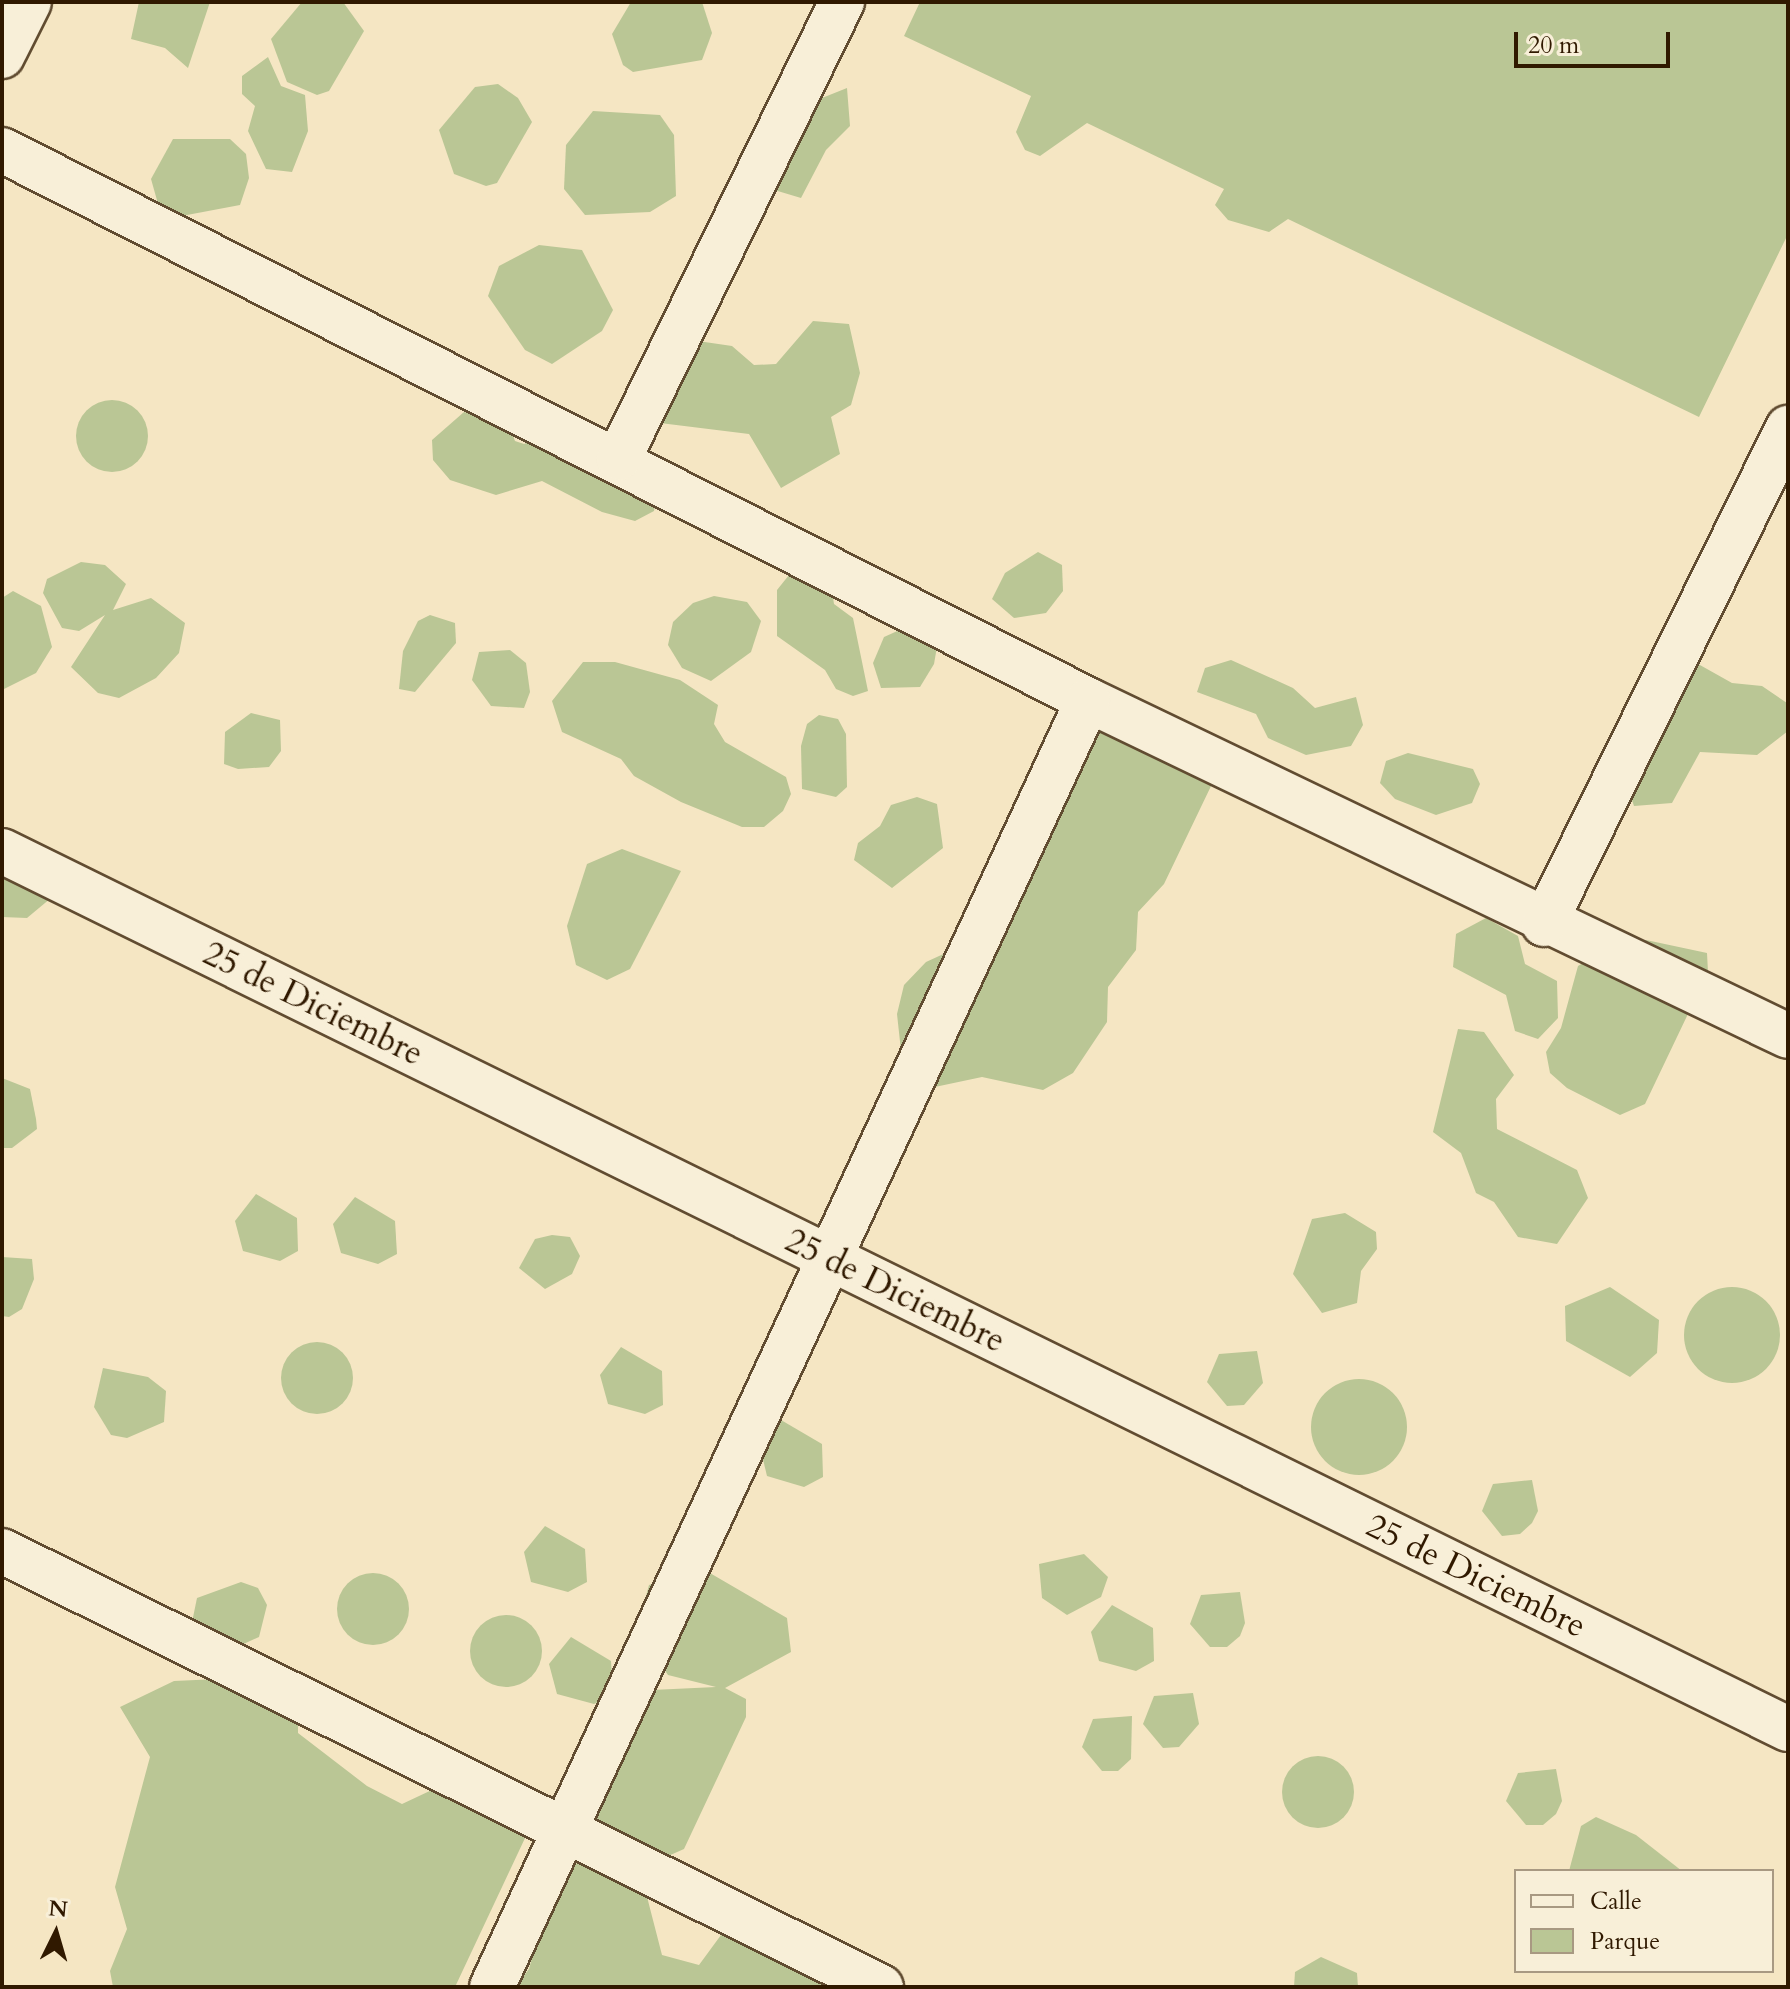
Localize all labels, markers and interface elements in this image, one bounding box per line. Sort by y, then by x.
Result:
scale bar [1518,16,1674,66]
text: 20 m [1528,29,1579,62]
street label: 25 de Diciembre [197,933,429,1075]
street label: 25 de Diciembre [779,1220,1011,1362]
street label: 25 de Diciembre [1360,1505,1592,1647]
legend [1514,1869,1774,1973]
text: Calle [1590,1885,1642,1918]
north arrow [16,1893,96,1973]
text: N [47,1893,69,1925]
text: Parque [1590,1925,1660,1958]

